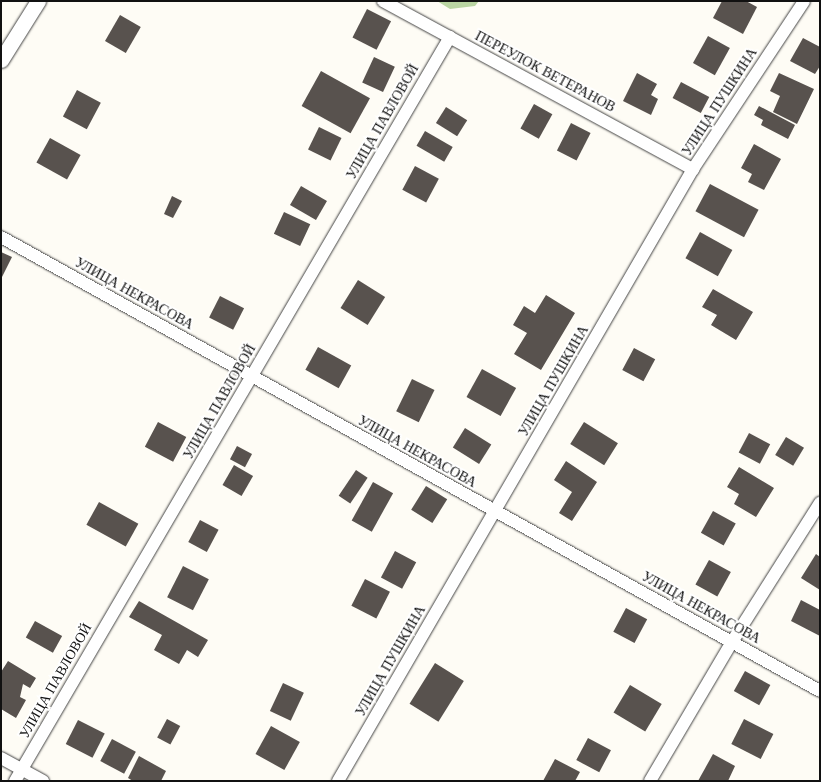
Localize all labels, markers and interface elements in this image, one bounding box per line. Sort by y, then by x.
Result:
street label: ПЕРЕУЛОК ВЕТЕРАНОВ [472,28,618,116]
street label: УЛИЦА ПУШКИНА [679,45,761,159]
street label: УЛИЦА ПАВЛОВОЙ [343,62,423,182]
street label: УЛИЦА НЕКРАСОВА [72,254,196,334]
street label: УЛИЦА ПУШКИНА [515,322,593,440]
street label: УЛИЦА ПАВЛОВОЙ [180,342,260,462]
street label: УЛИЦА НЕКРАСОВА [355,412,479,492]
street label: УЛИЦА НЕКРАСОВА [639,568,763,648]
street label: УЛИЦА ПУШКИНА [352,602,430,720]
street label: УЛИЦА ПАВЛОВОЙ [16,621,96,741]

